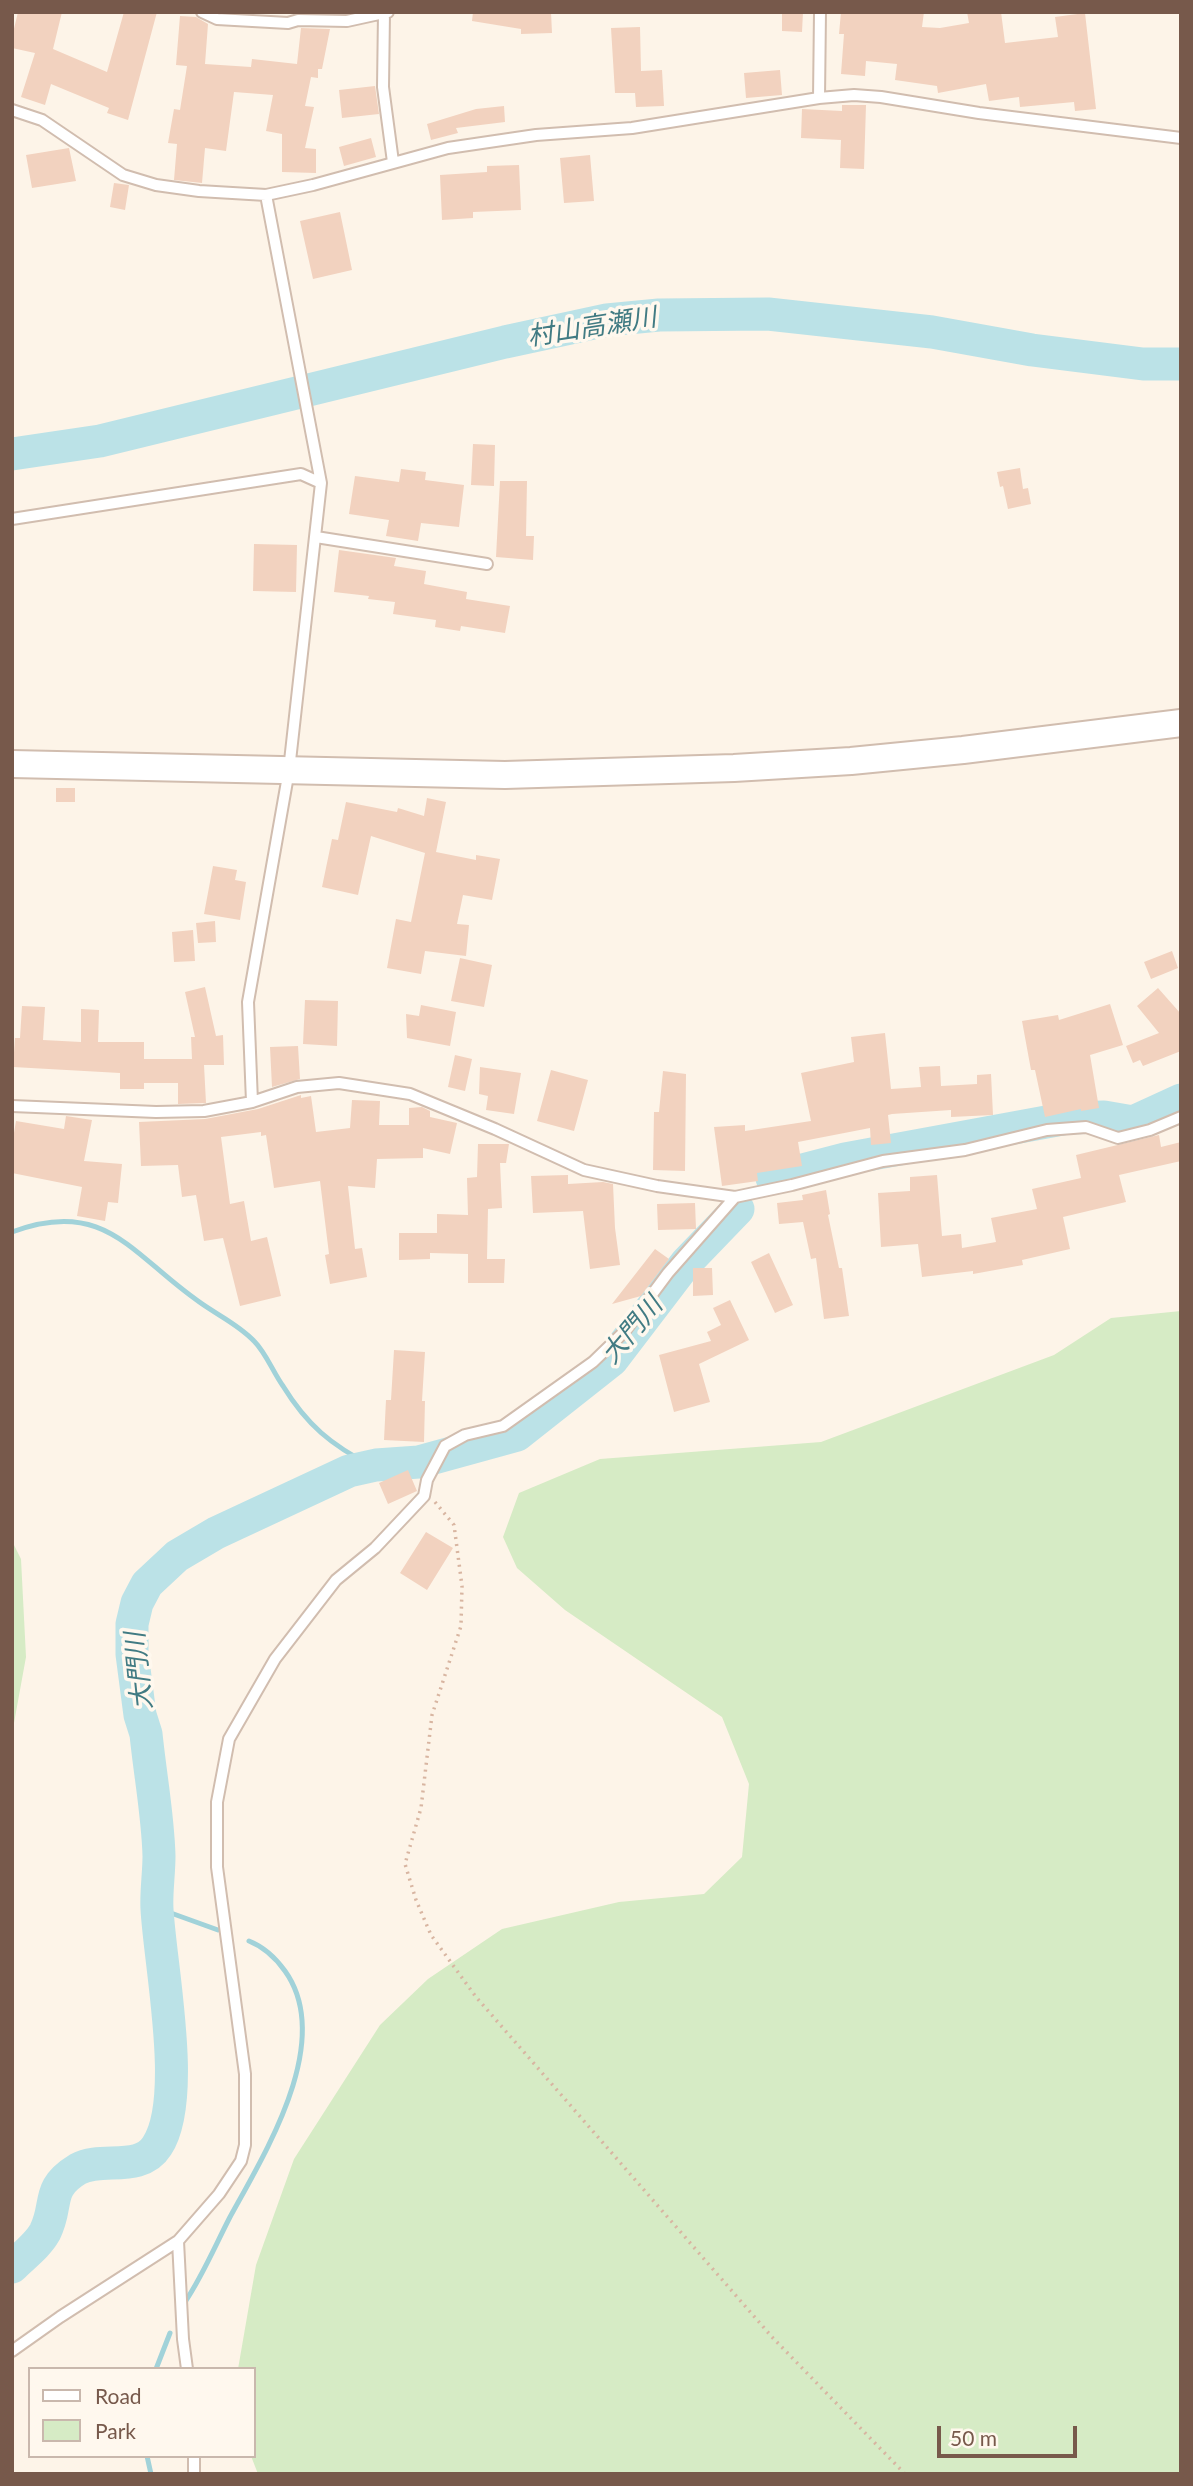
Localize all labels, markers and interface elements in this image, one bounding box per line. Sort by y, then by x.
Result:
water label: 村山高瀬川 [525,301,659,353]
water label: 大門川 [595,1290,669,1370]
water label: 大門川 [119,1631,159,1711]
legend [28,2367,256,2458]
text: Road [95,2383,142,2408]
scale bar [941,2412,1081,2456]
text: Park [95,2418,136,2443]
text: 50 m [950,2425,997,2450]

